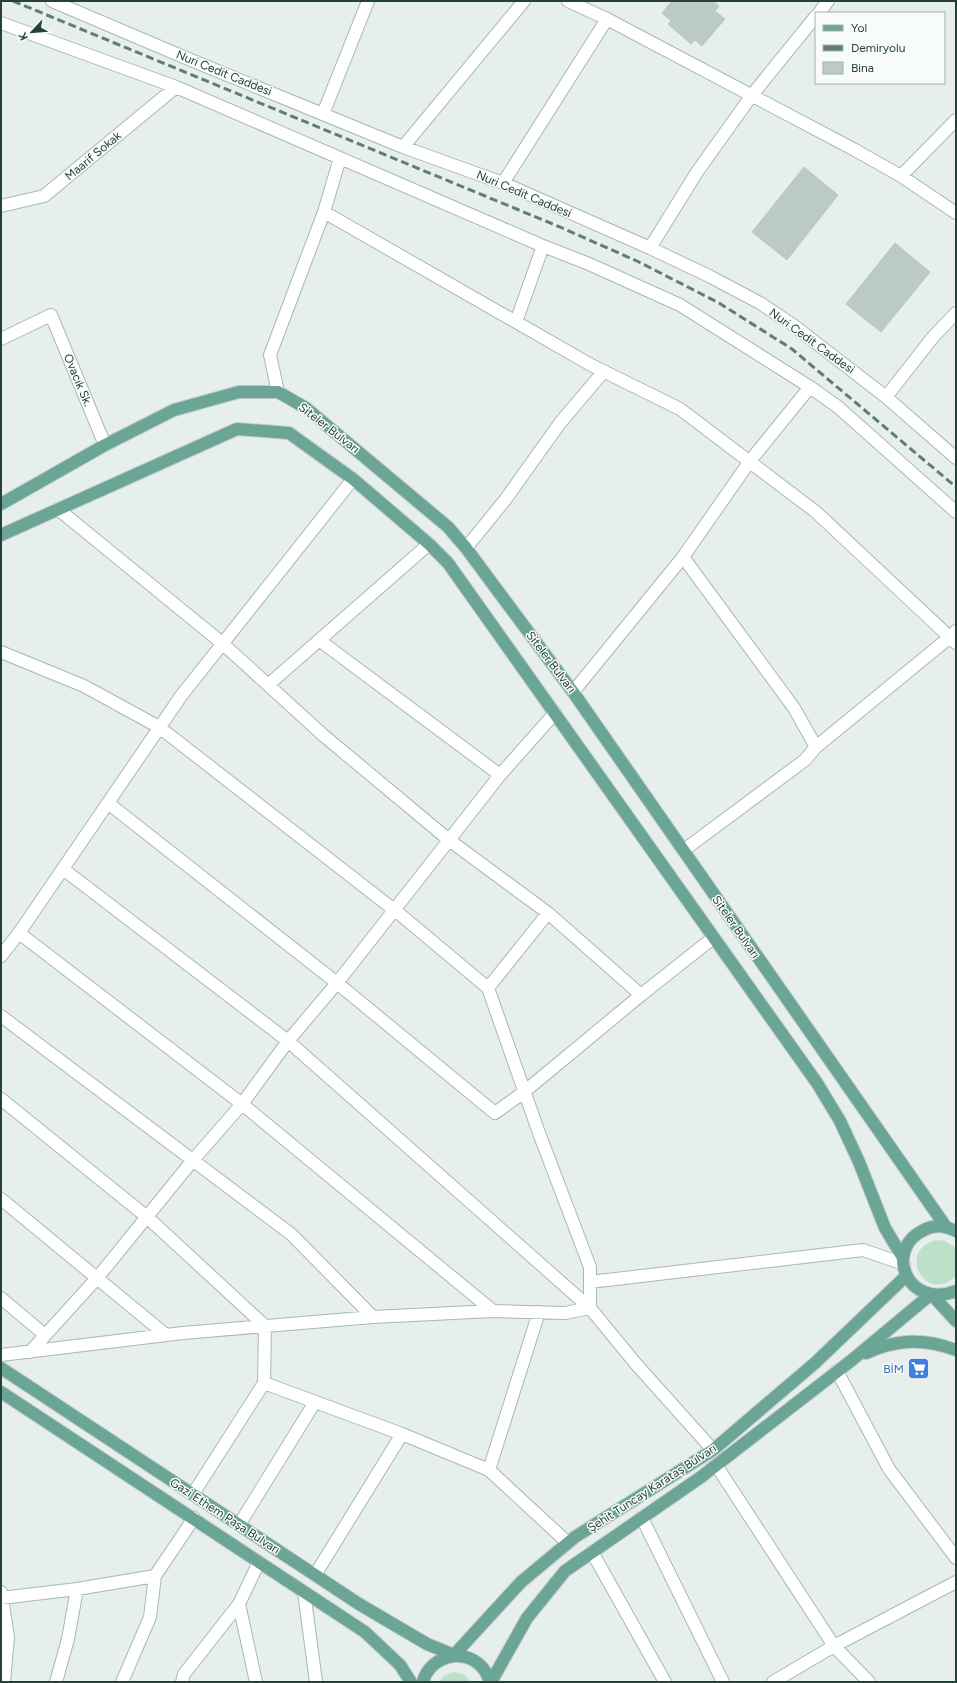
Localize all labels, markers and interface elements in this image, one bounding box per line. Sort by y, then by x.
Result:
north arrow [12,12,52,52]
legend [815,12,945,84]
text: Yol [851,21,867,35]
text: K [16,29,31,42]
text: Demiryolu [851,41,905,55]
street label: Nuri Cedit Caddesi [174,47,274,99]
text: Bina [851,61,874,75]
street label: Maarif Sokak [62,128,124,183]
street label: Nuri Cedit Caddesi [474,168,574,220]
street label: Nuri Cedit Caddesi [767,305,857,377]
street label: Ovacık Sk. [61,352,95,408]
street label: Siteler Bulvarı [296,400,362,456]
street label: Siteler Bulvarı [523,629,579,695]
street label: Siteler Bulvarı [709,893,763,961]
supermarket icon: BİM [906,1356,932,1382]
place label: BİM [883,1362,904,1376]
street label: Şehit Tuncay Karataş Bulvarı [585,1441,719,1535]
street label: Gazi Ethem Paşa Bulvarı [167,1475,283,1557]

